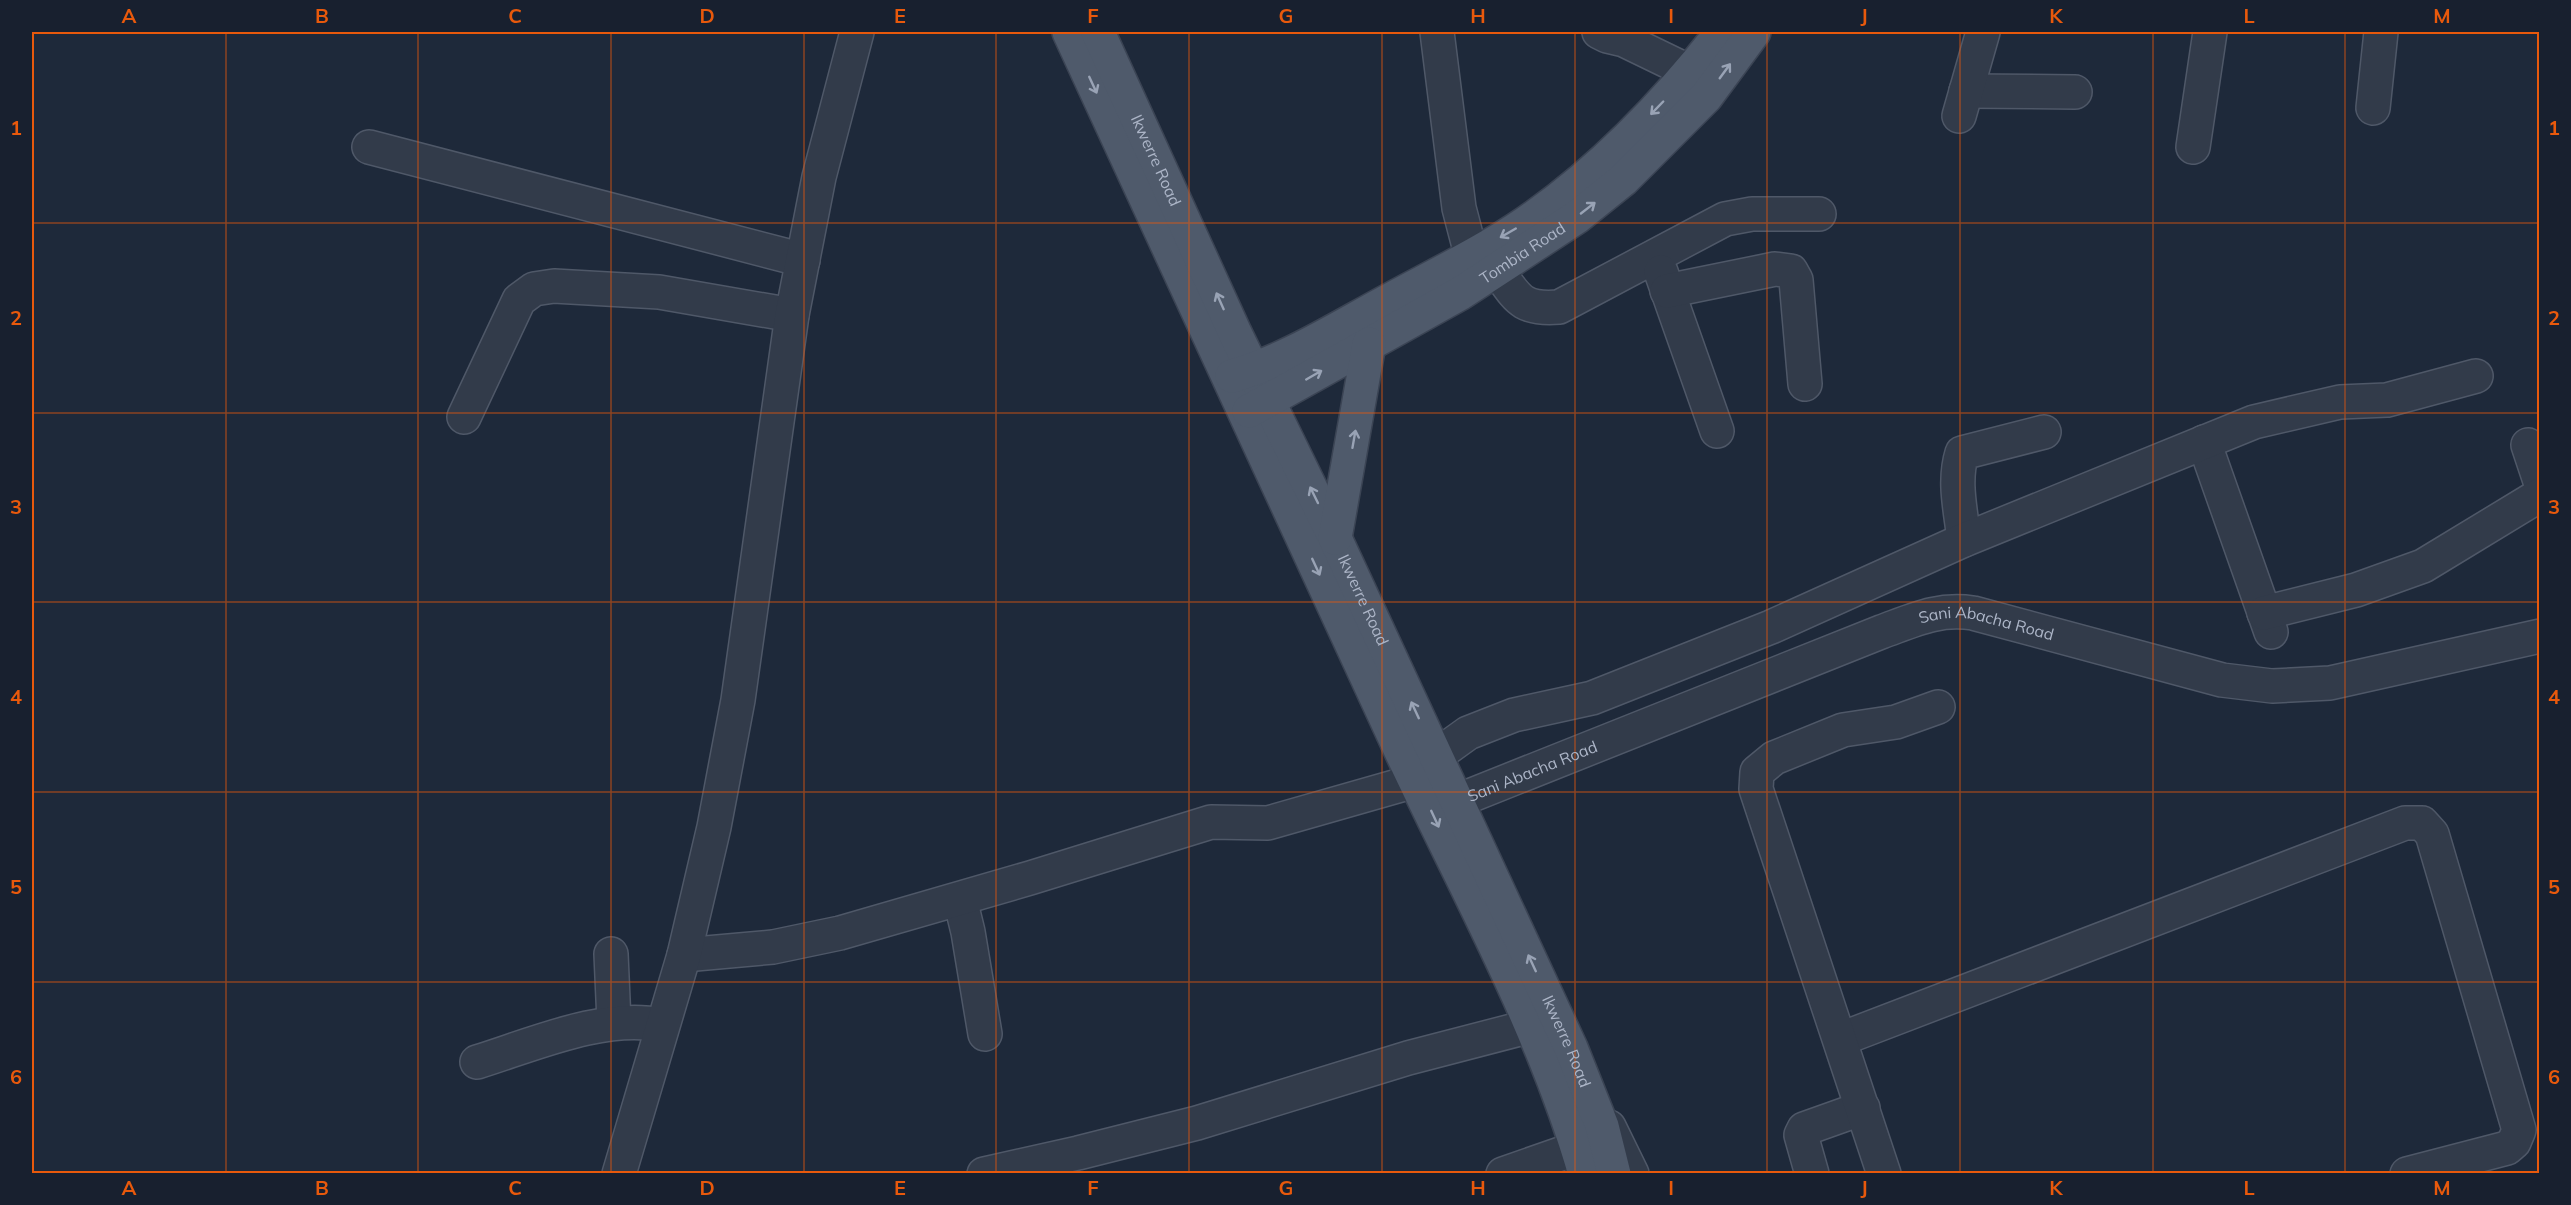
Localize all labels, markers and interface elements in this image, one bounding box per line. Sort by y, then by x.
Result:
text: A [122,3,137,28]
text: B [315,3,329,28]
text: C [508,3,522,28]
text: D [699,3,715,28]
text: E [894,3,906,28]
text: F [1087,3,1099,28]
text: G [1279,3,1293,28]
text: H [1470,3,1486,28]
text: I [1668,3,1674,28]
text: J [1860,3,1868,28]
text: K [2049,3,2063,28]
text: L [2243,3,2255,28]
text: M [2433,3,2451,28]
one-way arrow [1719,63,1731,79]
one-way arrow [1088,75,1100,93]
one-way arrow [1651,100,1665,115]
street label: Ikwerre Road [1127,111,1186,209]
text: 1 [10,115,22,140]
text: 1 [2548,115,2560,140]
one-way arrow [1580,202,1596,215]
street label: Tombia Road [1476,218,1569,288]
one-way arrow [1500,228,1518,239]
one-way arrow [1214,292,1226,310]
text: 2 [10,305,22,330]
text: 2 [2548,305,2560,330]
one-way arrow [1305,369,1322,381]
one-way arrow [1349,430,1360,450]
one-way arrow [1308,487,1320,505]
text: 3 [10,494,22,519]
text: 3 [2548,494,2560,519]
street label: Ikwerre Road [1334,551,1393,649]
one-way arrow [1310,557,1322,575]
street label: Sani Abacha Road [1916,602,2056,644]
text: 4 [10,684,22,709]
text: 4 [2548,684,2560,709]
one-way arrow [1408,701,1420,719]
street label: Sani Abacha Road [1464,736,1600,806]
one-way arrow [1429,810,1441,828]
text: 5 [10,874,22,899]
text: 5 [2548,874,2560,899]
one-way arrow [1526,954,1537,972]
street label: Ikwerre Road [1538,992,1596,1090]
text: 6 [10,1064,22,1089]
text: 6 [2548,1064,2560,1089]
text: A [122,1175,137,1200]
text: B [315,1175,329,1200]
text: C [508,1175,522,1200]
text: D [699,1175,715,1200]
text: E [894,1175,906,1200]
text: F [1087,1175,1099,1200]
text: G [1279,1175,1293,1200]
text: H [1470,1175,1486,1200]
text: I [1668,1175,1674,1200]
text: J [1860,1175,1868,1200]
text: K [2049,1175,2063,1200]
text: L [2243,1175,2255,1200]
text: M [2433,1175,2451,1200]

